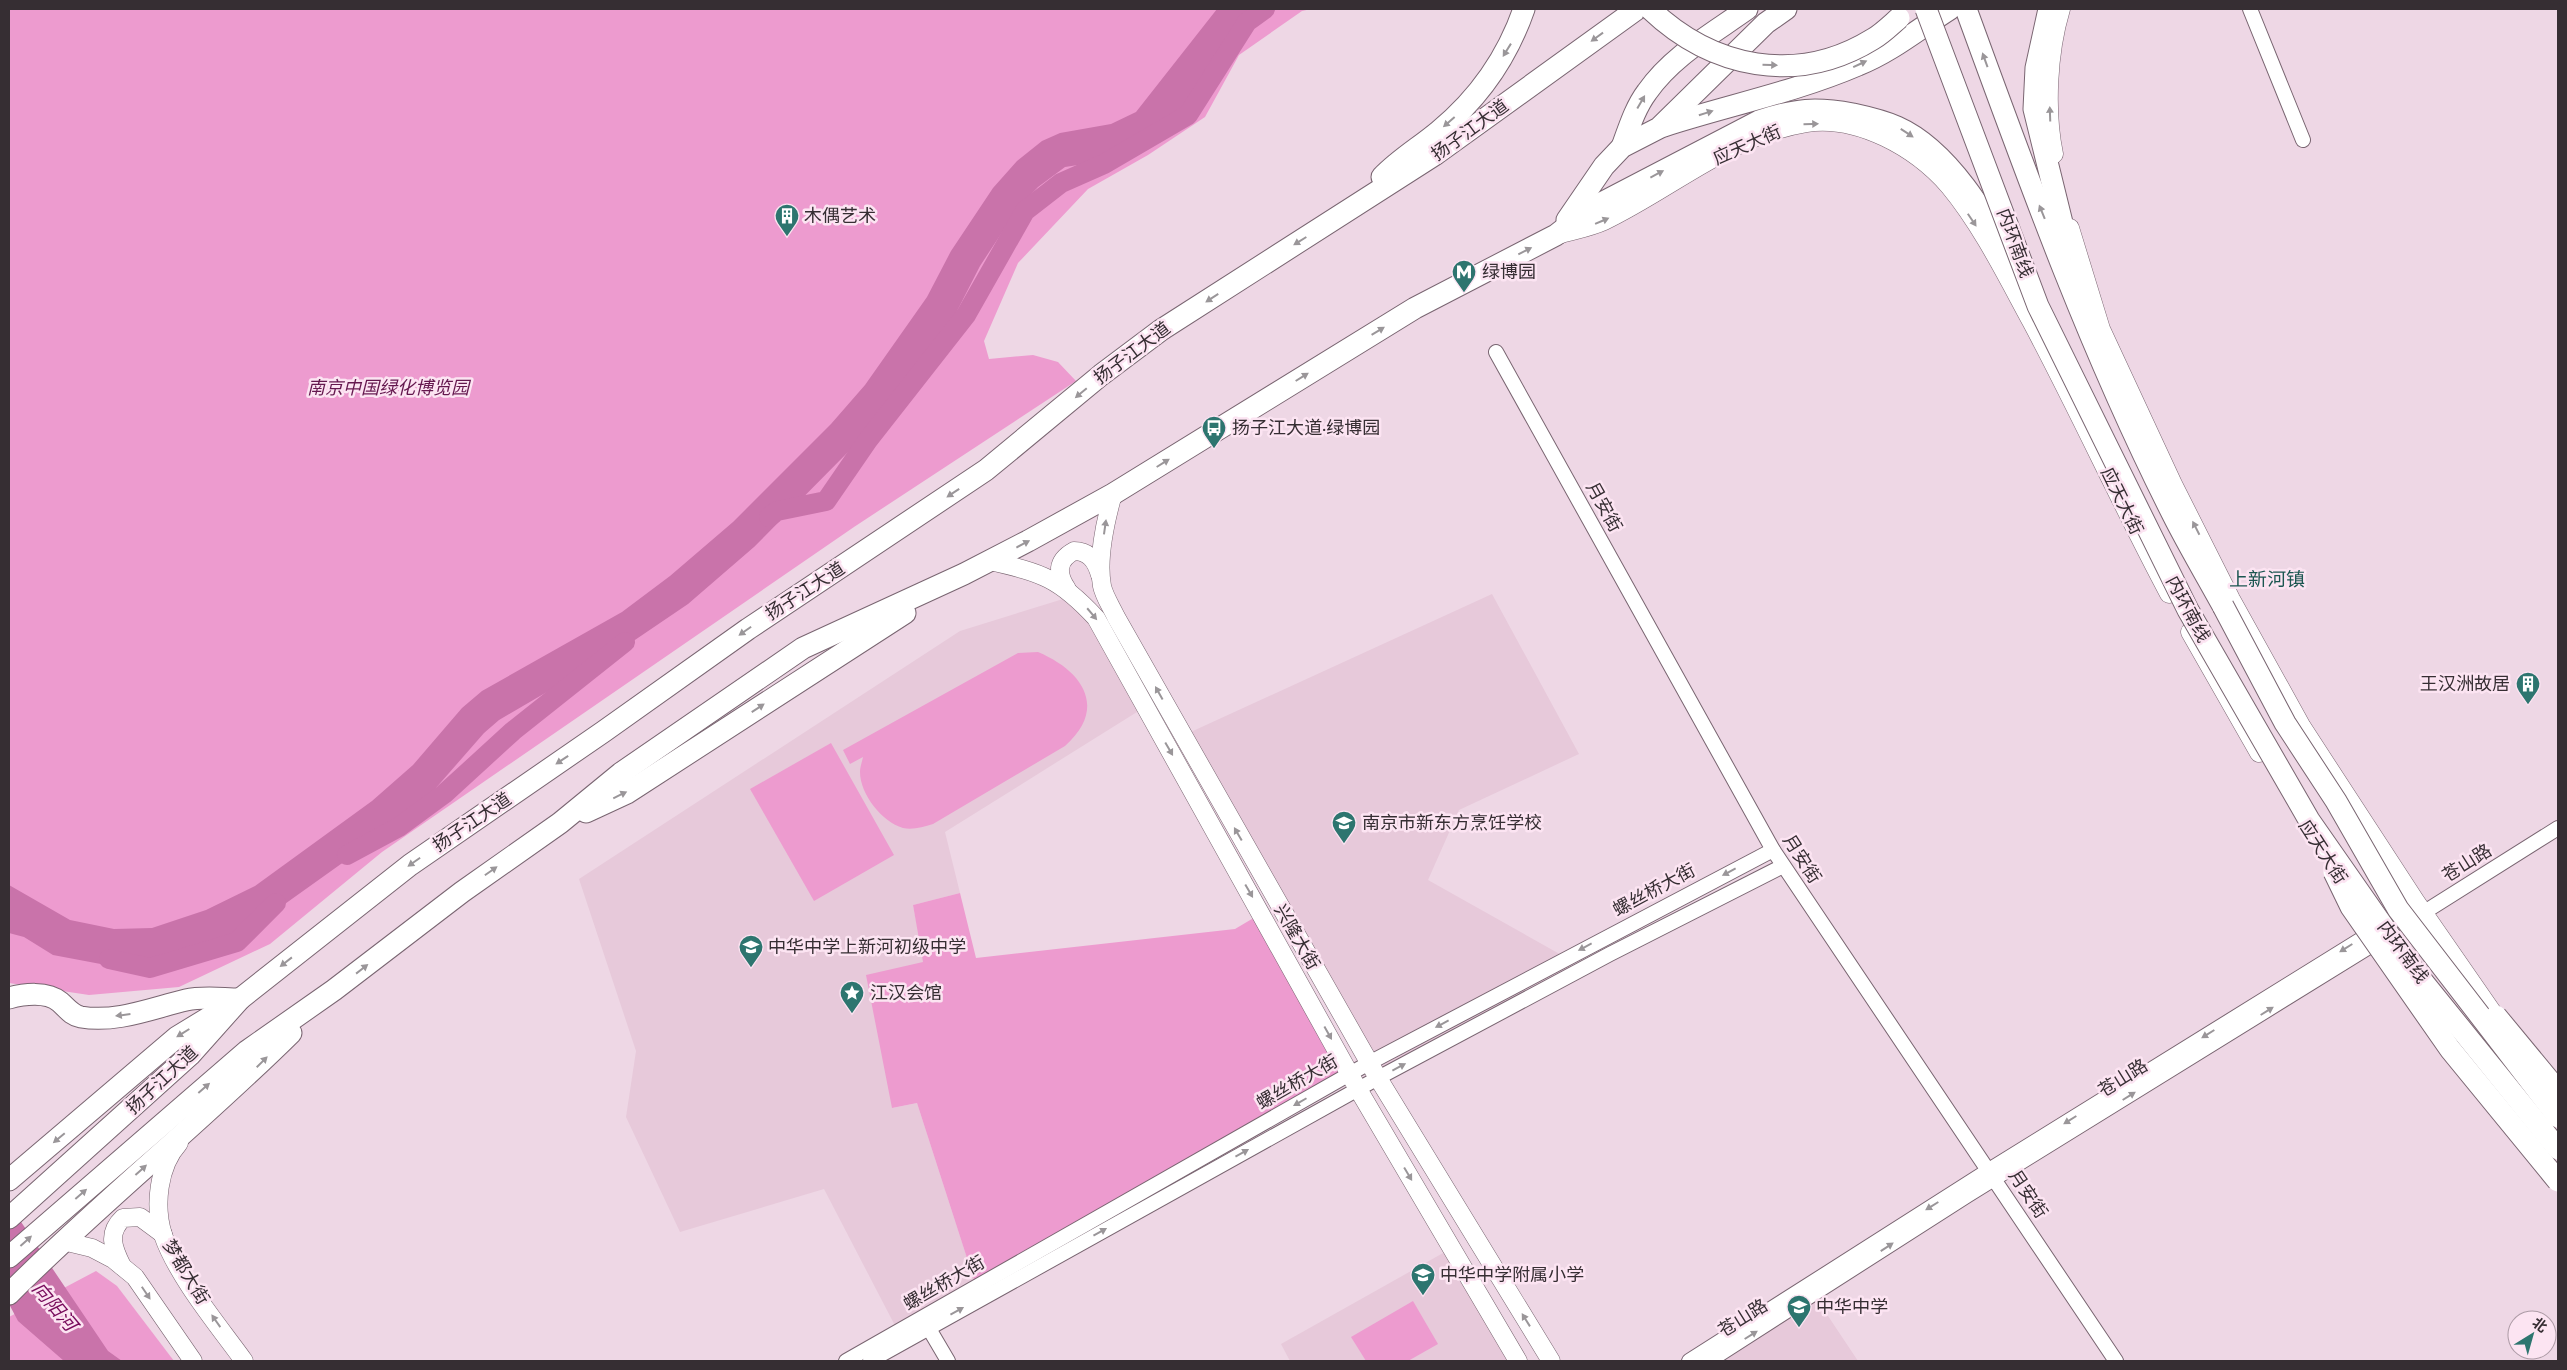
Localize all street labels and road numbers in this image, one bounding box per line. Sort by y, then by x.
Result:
street label: 扬子江大道 [1428,95,1512,165]
street label: 应天大街 [1710,121,1784,169]
street label: 内环南线 [1993,206,2037,280]
street label: 扬子江大道 [1090,318,1174,388]
street label: 应天大街 [2097,464,2147,538]
street label: 月安街 [1582,479,1626,535]
street label: 扬子江大道 [762,558,848,624]
street label: 内环南线 [2162,573,2214,645]
street label: 扬子江大道 [429,789,515,855]
street label: 应天大街 [2295,816,2351,888]
street label: 月安街 [1779,831,1825,887]
street label: 苍山路 [2439,840,2495,886]
street label: 螺丝桥大街 [1610,860,1698,920]
street label: 兴隆大街 [1270,901,1324,973]
street label: 内环南线 [2374,917,2432,987]
street label: 扬子江大道 [122,1042,202,1118]
street label: 螺丝桥大街 [1253,1051,1341,1113]
street label: 苍山路 [2095,1055,2151,1101]
street label: 月安街 [2005,1166,2051,1222]
street label: 梦都大街 [159,1236,213,1308]
street label: 螺丝桥大街 [900,1252,988,1314]
street label: 苍山路 [1715,1295,1771,1341]

